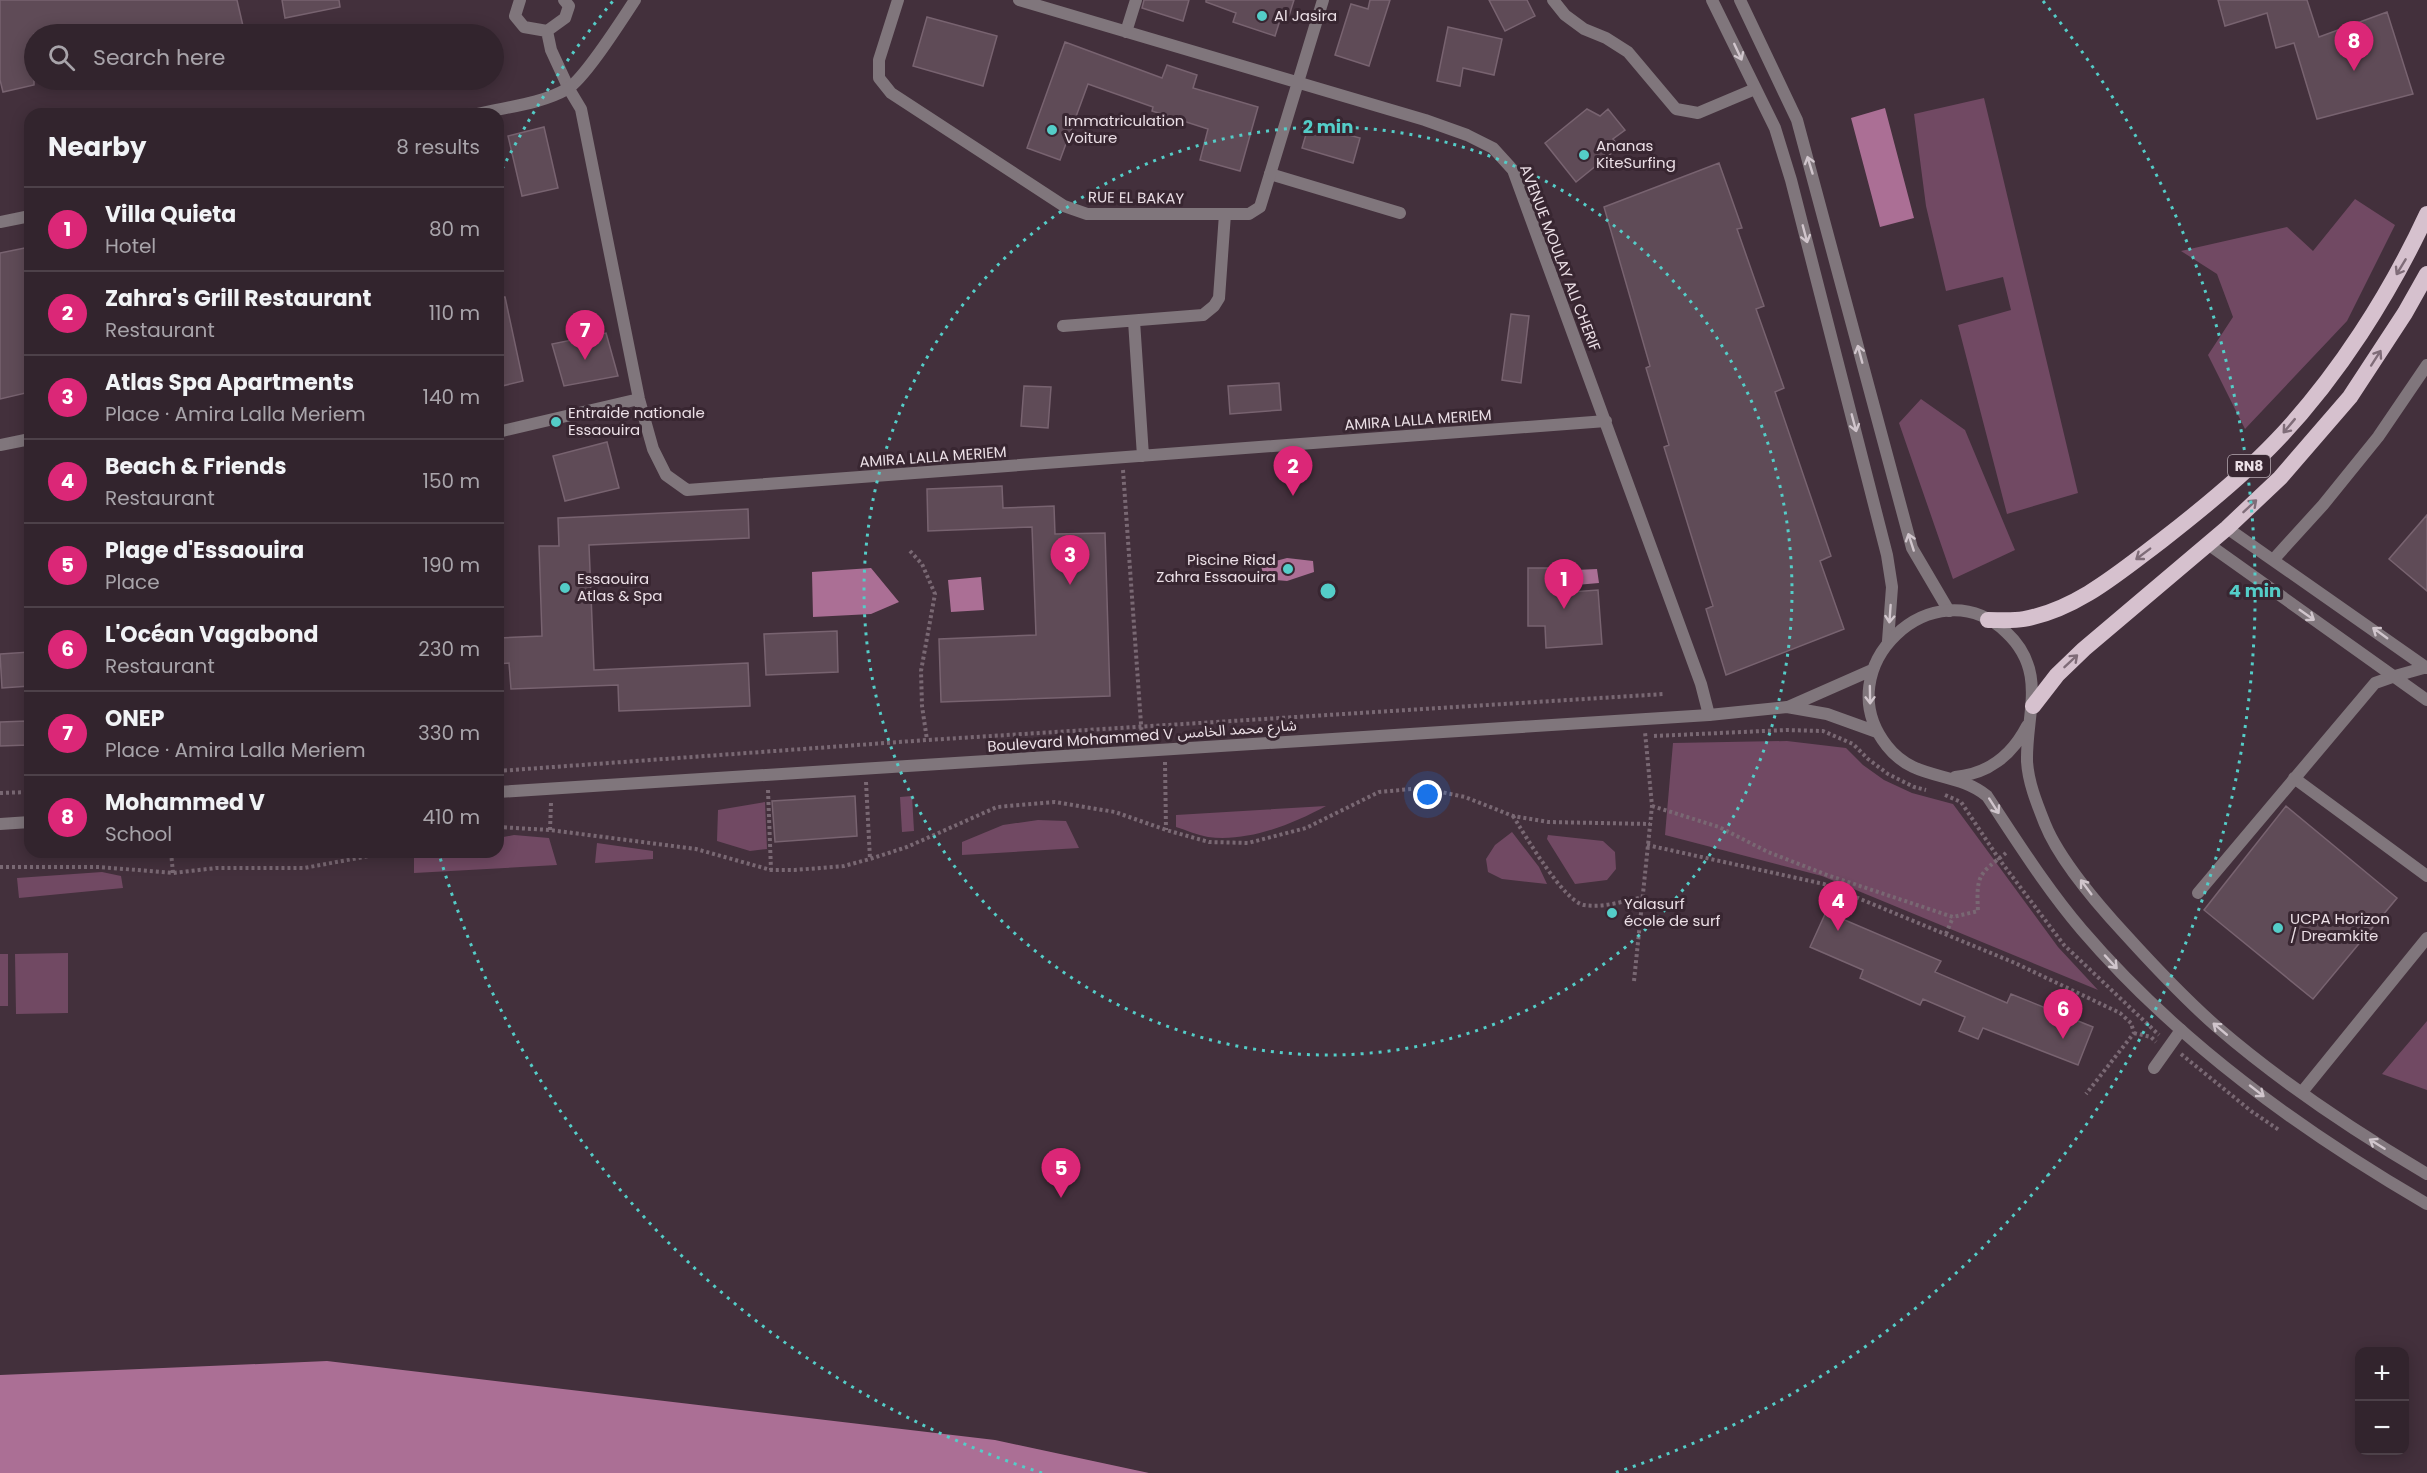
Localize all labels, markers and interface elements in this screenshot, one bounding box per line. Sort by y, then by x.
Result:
place label: Al Jasira [1274,5,1337,26]
marker: Al Jasira [1255,9,1269,23]
pin: 8 [2334,22,2374,71]
search box [24,24,504,90]
icon: search [45,41,78,74]
text: Search here [93,42,226,73]
one-way arrow [1732,43,1744,61]
place label: Immatriculation Voiture [1064,110,1184,148]
text: 2 min [1303,114,1353,139]
marker: Immatriculation Voiture [1045,123,1059,137]
text: Nearby [48,129,146,165]
text: 8 results [396,133,480,161]
place label: Ananas KiteSurfing [1596,135,1676,173]
marker: Ananas KiteSurfing [1577,148,1591,162]
one-way arrow [1804,156,1815,175]
street label: AVENUE MOULAY ALI CHERIF [1515,161,1606,355]
street label: RUE EL BAKAY [1088,186,1185,209]
text: Villa Quieta [105,199,236,230]
text: 1 [64,215,71,243]
text: 80 m [429,215,480,243]
one-way arrow [1800,225,1811,244]
text: Hotel [105,232,156,260]
one-way arrow [2395,258,2407,275]
text: Zahra's Grill Restaurant [105,283,371,314]
text: 2 [62,299,73,327]
text: 110 m [429,299,480,327]
pin: 7 [566,310,604,360]
text: Restaurant [105,316,215,344]
one-way arrow [1854,345,1866,364]
one-way arrow [2370,350,2382,367]
text: Atlas Spa Apartments [105,367,354,398]
text: 3 [61,383,74,411]
text: 140 m [423,383,480,411]
text: Place · Amira Lalla Meriem [105,400,366,428]
place label: Entraide nationale Essaouira [568,402,705,440]
street label: AMIRA LALLA MERIEM [1344,404,1492,435]
one-way arrow [1848,413,1860,432]
marker: Entraide nationale Essaouira [549,415,563,429]
one-way arrow [2282,418,2296,433]
street label: AMIRA LALLA MERIEM [859,441,1007,472]
pin: 2 [1274,446,1312,496]
text: Beach & Friends [105,451,287,482]
road number: RN8 [2228,455,2270,477]
text: 4 [61,467,74,495]
text: 150 m [423,467,480,495]
text: Restaurant [105,484,215,512]
one-way arrow [2243,499,2258,513]
one-way arrow [1905,533,1916,552]
text: Plage d'Essaouira [105,535,304,566]
pin: 3 [1050,536,1090,585]
one-way arrow [2135,548,2151,561]
place label: Piscine Riad Zahra Essaouira [1156,549,1276,587]
text: 5 [61,551,74,579]
text: 190 m [423,551,480,579]
pin: 1 [1544,560,1584,609]
marker: Piscine Riad Zahra Essaouira [1281,562,1295,576]
text: Place [105,568,160,596]
place label: Essaouira Atlas & Spa [577,568,662,606]
text: 4 min [2229,578,2281,603]
marker: Essaouira Atlas & Spa [558,581,572,595]
centre of rings [1318,581,1338,601]
one-way arrow [1884,603,1895,623]
one-way arrow [2299,609,2315,621]
text: L'Océan Vagabond [105,619,319,650]
one-way arrow [2372,627,2388,639]
text: 6 [61,635,74,663]
text: 230 m [418,635,480,663]
text: Restaurant [105,652,215,680]
one-way arrow [2063,655,2078,669]
one-way arrow [1864,685,1876,705]
text: ONEP [105,703,164,734]
street label: Boulevard Mohammed V شارع محمد الخامس [987,714,1298,759]
text: 7 [62,719,73,747]
text: 330 m [418,719,480,747]
text: Place · Amira Lalla Meriem [105,736,366,764]
your location [1413,780,1442,809]
text: Mohammed V [105,787,265,818]
one-way arrow [1989,797,2001,814]
text: 8 [61,803,74,831]
text: 410 m [423,803,480,831]
text: School [105,820,172,848]
one-way arrow [2080,880,2092,896]
pin: 4 [1818,882,1858,931]
place label: Yalasurf école de surf [1624,893,1720,931]
marker: Yalasurf école de surf [1605,906,1619,920]
place label: UCPA Horizon / Dreamkite [2290,908,2390,946]
marker: UCPA Horizon / Dreamkite [2271,921,2285,935]
one-way arrow [2104,954,2119,969]
pin: 6 [2044,990,2082,1039]
one-way arrow [2213,1022,2228,1036]
one-way arrow [2248,1085,2264,1098]
one-way arrow [2369,1137,2386,1149]
pin: 5 [1042,1148,1080,1198]
map controls [2355,1347,2409,1455]
button: + [2355,1347,2409,1401]
button: − [2355,1401,2409,1455]

